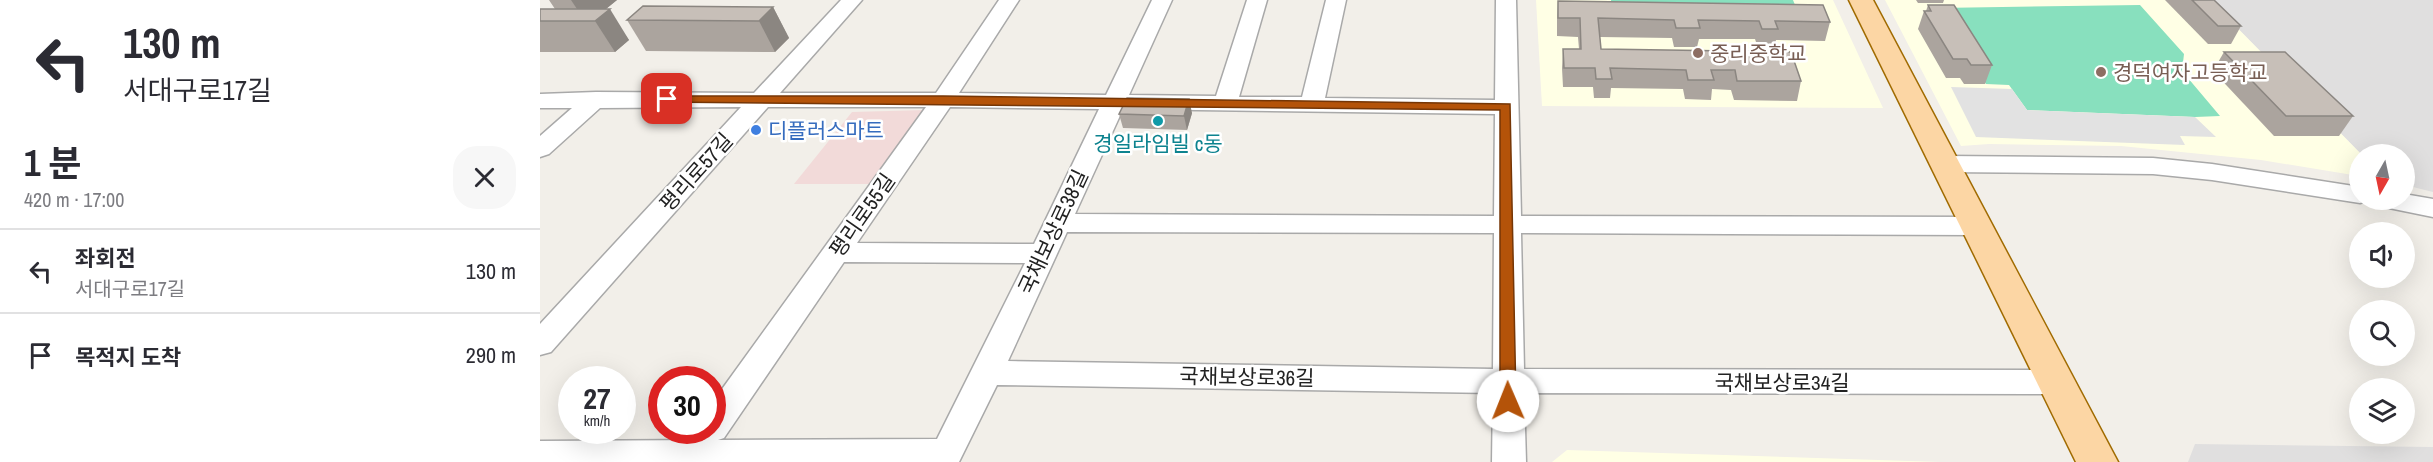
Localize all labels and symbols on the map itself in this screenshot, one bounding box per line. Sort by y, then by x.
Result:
place label: 중리중학교 [1710,39,1807,68]
marker: 중리중학교 [1691,46,1705,60]
place label: 경덕여자고등학교 [2113,58,2268,87]
marker: 경덕여자고등학교 [2094,65,2108,79]
pin [641,73,692,124]
marker: 경일라임빌 c동 [1151,114,1165,128]
place label: 디플러스마트 [768,116,884,145]
marker: 디플러스마트 [749,123,763,137]
street label: 평리로57길 [653,126,739,218]
place label: 경일라임빌 c동 [1093,129,1223,158]
north arrow [2349,144,2415,210]
street label: 국채보상로38길 [1011,165,1095,299]
street label: 평리로55길 [822,167,902,263]
street label: 국채보상로36길 [1179,361,1315,393]
speed limit sign: 30 [648,366,726,444]
street label: 국채보상로34길 [1714,368,1850,397]
position arrow [1476,369,1540,433]

